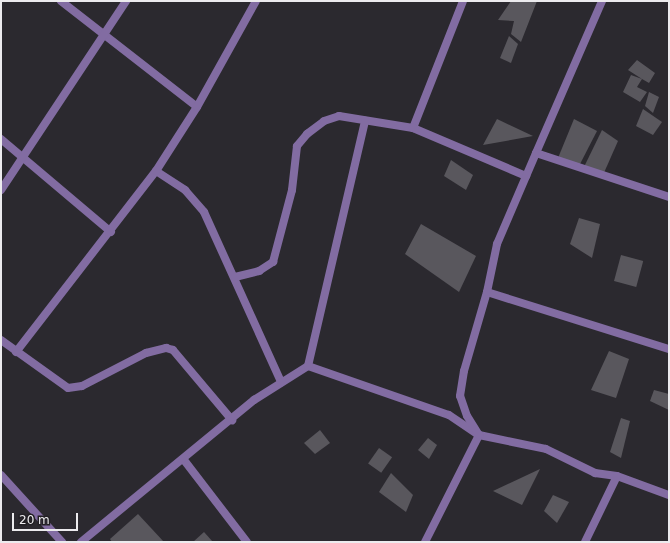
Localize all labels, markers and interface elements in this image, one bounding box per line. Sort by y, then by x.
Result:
scale bar [14,505,80,531]
text: 20 m [19,513,50,527]

